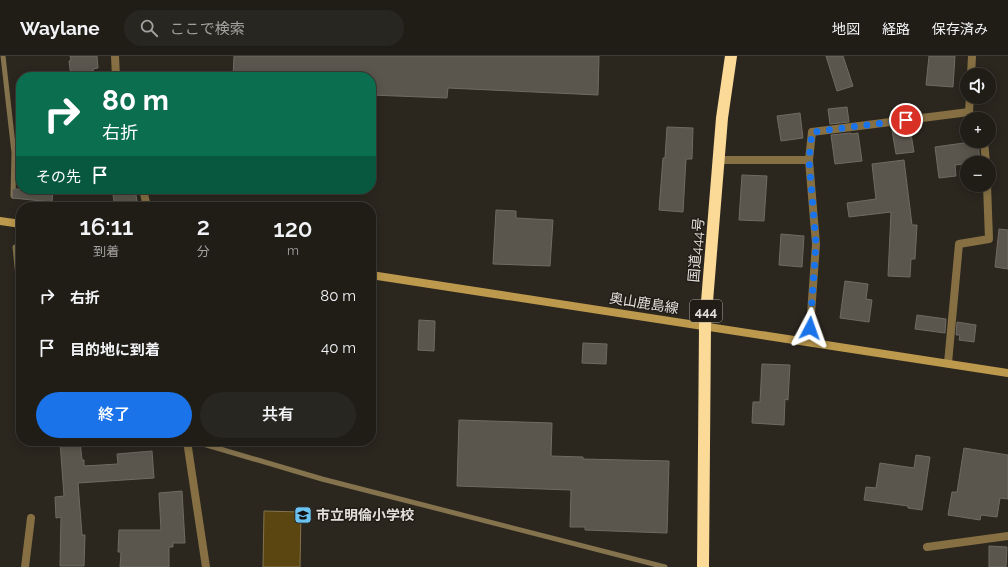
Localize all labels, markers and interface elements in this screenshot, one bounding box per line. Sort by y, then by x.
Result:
search box [124,10,404,46]
text: Waylane [20,17,100,39]
icon: search [138,17,160,39]
text: ここで検索 [170,20,245,38]
text: 地図 [832,21,860,37]
text: 経路 [882,21,910,37]
text: 保存済み [932,21,988,37]
map controls [960,68,996,192]
button: sound [960,68,996,104]
text: 80 m [102,84,169,117]
icon: right [36,88,88,140]
pin [889,103,923,137]
icon: arrive [895,109,917,131]
button: + [960,112,996,148]
text: 右折 [102,122,138,143]
button: − [960,156,996,192]
icon: arrive [89,164,111,186]
text: その先 [36,168,81,186]
text: 16:11 [79,212,133,241]
text: 2 [197,212,210,241]
text: 120 [273,214,313,243]
street label: 国道444号 [685,217,707,283]
text: m [287,243,299,258]
text: 到着 [93,244,119,259]
text: 分 [197,244,210,259]
icon: right [36,285,58,307]
text: 80 m [320,287,356,305]
text: 右折 [70,289,100,307]
street label: 奥山鹿島線 [608,290,680,316]
road number: 444 [690,300,722,322]
position arrow [789,307,831,349]
icon: arrive [36,337,58,359]
text: 40 m [321,339,356,357]
text: 目的地に到着 [70,341,160,359]
button: 終了 [36,392,192,438]
button: 共有 [200,392,356,438]
school or university icon: 市立明倫小学校 [293,505,313,525]
place label: 市立明倫小学校 [316,507,414,523]

